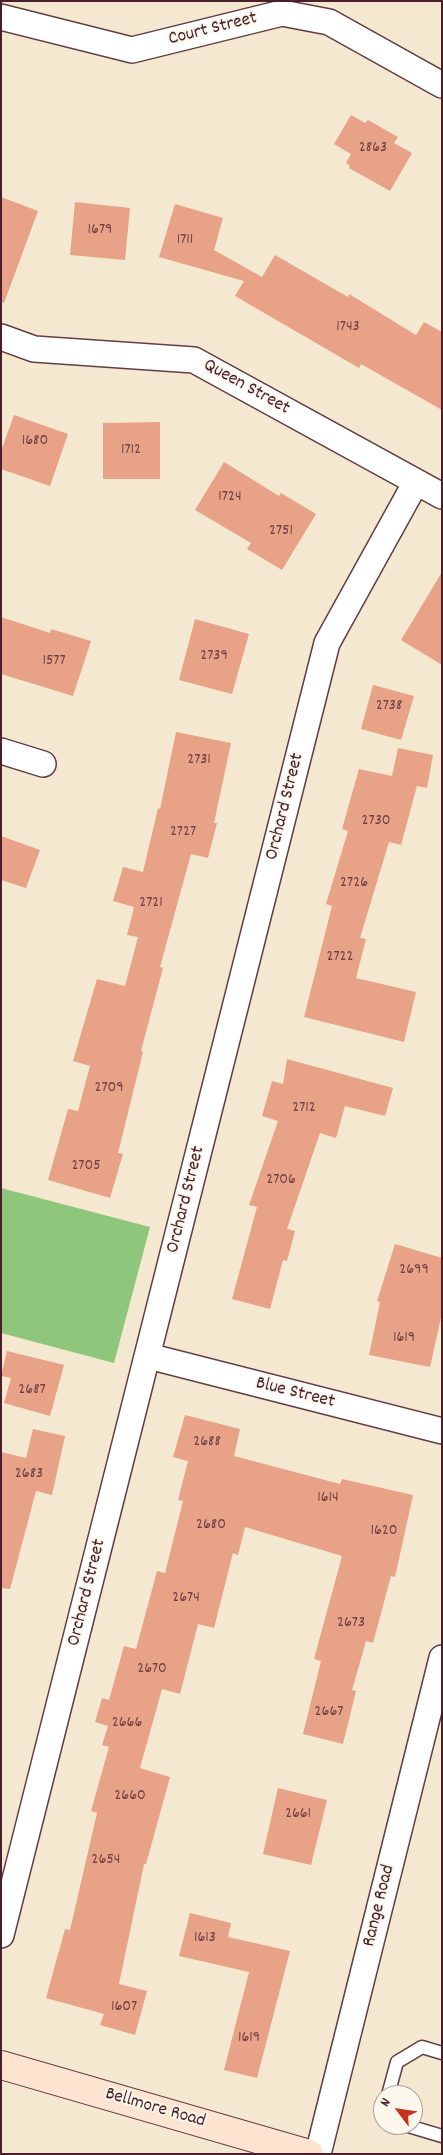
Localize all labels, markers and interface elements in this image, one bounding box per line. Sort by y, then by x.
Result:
street label: Court Street [166,8,260,52]
house number: 2863 [359,139,387,159]
house number: 1679 [88,221,112,241]
house number: 1711 [177,231,193,251]
house number: 1743 [336,318,360,338]
street label: Queen Street [199,355,293,421]
house number: 1680 [22,432,48,452]
house number: 1712 [121,441,141,461]
house number: 1724 [218,488,242,508]
house number: 2751 [269,522,293,542]
house number: 2739 [200,647,228,667]
house number: 1577 [42,652,66,672]
house number: 2738 [376,697,402,717]
house number: 2731 [187,751,211,771]
street label: Orchard Street [262,751,310,863]
house number: 2730 [362,812,390,832]
house number: 2727 [170,823,196,843]
house number: 2726 [340,874,368,894]
house number: 2721 [139,894,163,914]
house number: 2722 [326,948,354,968]
house number: 2709 [94,1079,124,1099]
house number: 2712 [292,1099,316,1119]
street label: Orchard Street [163,1144,211,1256]
house number: 2705 [71,1157,101,1177]
house number: 2706 [266,1171,296,1191]
house number: 2699 [399,1261,429,1281]
house number: 1619 [393,1329,415,1349]
street label: Blue Street [253,1373,337,1415]
house number: 2687 [18,1381,46,1401]
house number: 2688 [193,1433,221,1453]
house number: 2683 [15,1465,43,1485]
house number: 1614 [317,1489,339,1509]
house number: 2680 [196,1516,226,1536]
house number: 1620 [370,1522,398,1542]
street label: Orchard Street [64,1537,112,1649]
house number: 2674 [172,1589,200,1609]
house number: 2673 [337,1614,365,1634]
house number: 2670 [137,1660,167,1680]
house number: 2667 [315,1703,343,1723]
house number: 2666 [112,1714,142,1734]
house number: 2660 [114,1787,146,1807]
house number: 2661 [285,1805,311,1825]
house number: 2654 [92,1851,120,1871]
street label: Range Road [359,1863,401,1949]
house number: 1613 [194,1929,216,1949]
house number: 1607 [111,1998,137,2018]
house number: 1619 [238,2029,260,2049]
street label: Bellmore Road [102,2084,208,2134]
north arrow [373,2085,423,2135]
text: N [376,2095,396,2111]

